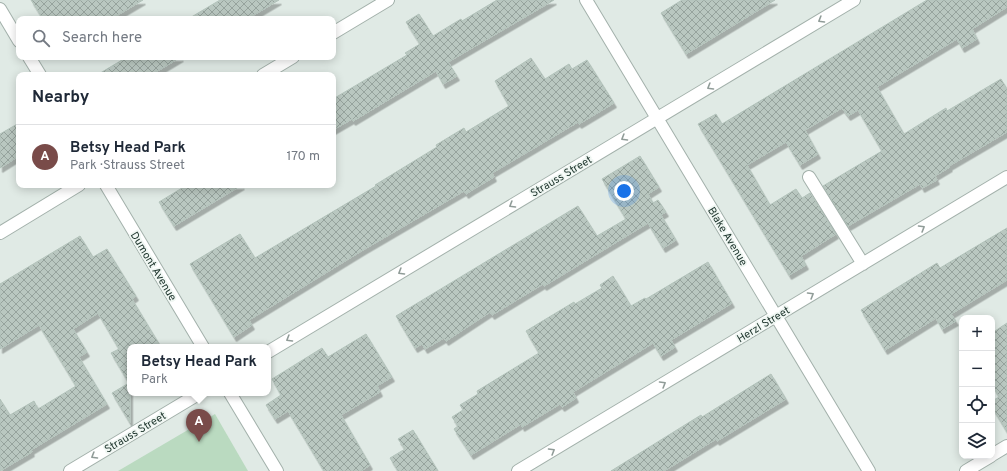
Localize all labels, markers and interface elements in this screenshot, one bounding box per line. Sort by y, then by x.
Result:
one-way arrow [818,15,825,23]
search box [16,16,336,60]
icon: search [30,27,52,49]
text: Search here [62,29,142,48]
one-way arrow [707,83,714,90]
text: Nearby [32,87,89,109]
one-way arrow [621,134,628,141]
text: Betsy Head Park [70,139,186,158]
text: A [40,149,50,165]
text: 170 m [286,149,320,165]
street label: Strauss Street [528,153,595,201]
text: Park · Strauss Street [70,158,185,174]
your location [614,181,634,201]
one-way arrow [509,201,516,208]
street label: Blake Avenue [704,205,750,269]
one-way arrow [918,226,925,233]
street label: Dumont Avenue [127,229,179,304]
one-way arrow [398,267,405,275]
one-way arrow [807,293,814,300]
street label: Herzl Street [735,304,793,346]
map controls [959,315,995,459]
button: + [959,315,995,351]
one-way arrow [286,334,293,342]
popup [127,344,271,396]
button: − [959,351,995,387]
text: Betsy Head Park [141,353,257,372]
text: Park [141,372,168,388]
one-way arrow [659,381,666,389]
button: locate [959,387,995,423]
street label: Strauss Street [102,409,169,457]
pin: A [186,409,212,442]
button: layers [959,423,995,459]
one-way arrow [548,448,555,456]
one-way arrow [91,452,98,459]

